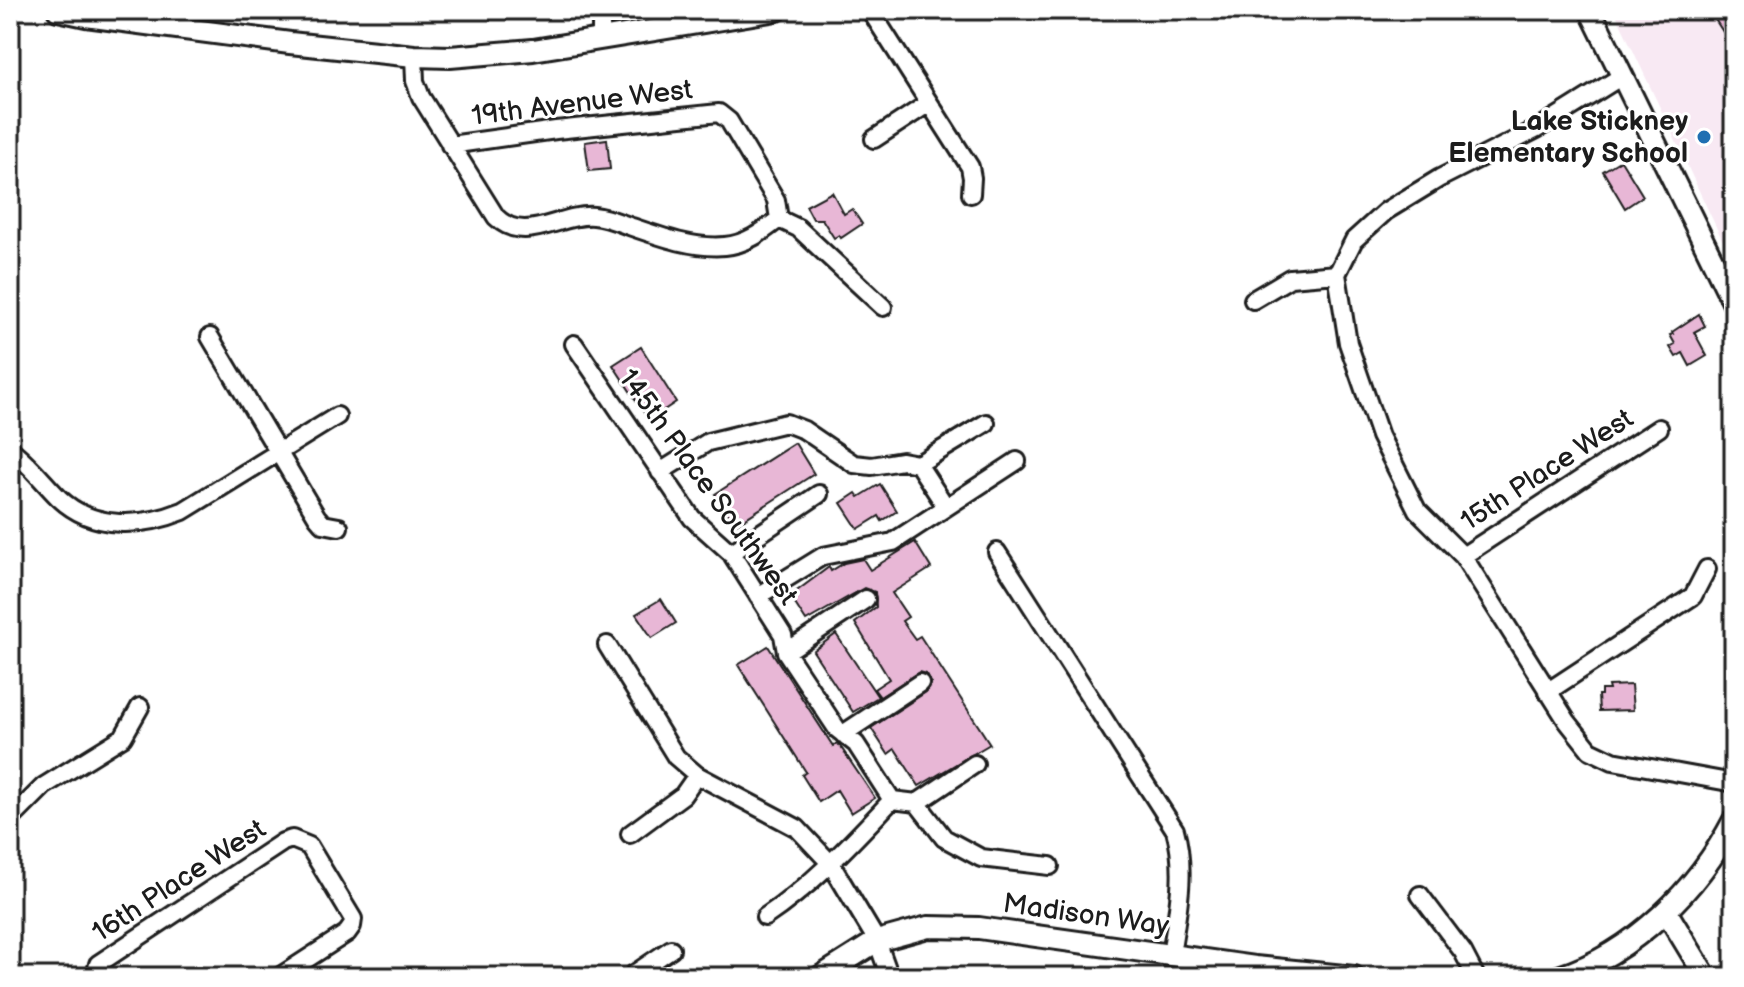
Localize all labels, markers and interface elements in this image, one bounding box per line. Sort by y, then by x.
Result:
street label: 19th Avenue West [470,73,695,133]
place label: Lake Stickney Elementary School [1448,105,1688,170]
marker: Lake Stickney Elementary School [1695,128,1713,146]
street label: 145th Place Southwest [611,363,805,612]
street label: 15th Place West [1455,402,1640,538]
street label: 16th Place West [86,812,272,949]
street label: Madison Way [1001,887,1171,943]

